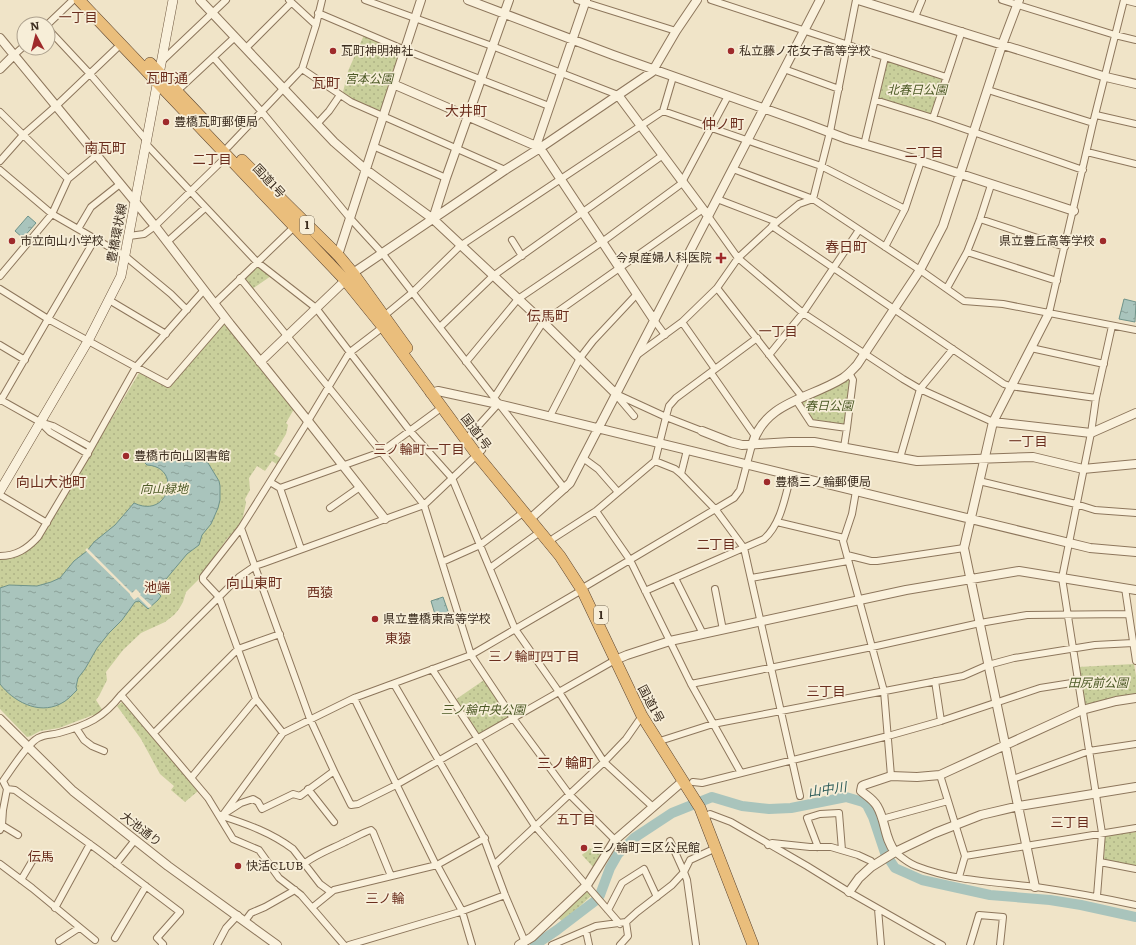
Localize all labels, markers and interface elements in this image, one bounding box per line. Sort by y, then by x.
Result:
district label: 一丁目 [58,7,98,26]
north arrow [16,16,56,56]
text: N [29,17,40,34]
place label: 瓦町神明神社 [341,41,413,59]
place label: 私立藤ノ花女子高等学校 [739,41,871,59]
marker: 瓦町神明神社 [328,46,338,56]
marker: 私立藤ノ花女子高等学校 [726,46,736,56]
district label: 瓦町通 [146,67,188,87]
park label: 宮本公園 [345,69,395,87]
district label: 瓦町 [312,72,340,92]
park label: 北春日公園 [887,80,949,98]
district label: 大井町 [445,100,487,120]
place label: 豊橋瓦町郵便局 [174,112,258,130]
district label: 仲ノ町 [702,113,744,133]
marker: 豊橋瓦町郵便局 [161,117,171,127]
district label: 南瓦町 [84,137,126,157]
district label: 二丁目 [904,142,944,161]
district label: 二丁目 [192,149,232,168]
street label: 国道1号 [249,159,290,201]
street label: 豊橋環状線 [101,202,131,264]
road number: 1 [300,216,314,234]
place label: 市立向山小学校 [20,231,104,249]
place label: 県立豊丘高等学校 [999,231,1095,249]
marker: 市立向山小学校 [7,236,17,246]
district label: 春日町 [825,236,867,256]
marker: 県立豊丘高等学校 [1098,236,1108,246]
place label: 今泉産婦人科医院 [616,248,712,266]
marker: 今泉産婦人科医院 [715,252,727,264]
district label: 伝馬町 [527,305,569,325]
district label: 一丁目 [758,321,798,340]
park label: 春日公園 [805,396,855,414]
street label: 国道1号 [457,410,496,453]
district label: 一丁目 [1008,431,1048,450]
district label: 三ノ輪町一丁目 [373,439,465,458]
place label: 豊橋市向山図書館 [134,446,230,464]
marker: 豊橋市向山図書館 [121,451,131,461]
district label: 向山大池町 [16,471,86,491]
place label: 豊橋三ノ輪郵便局 [775,472,871,490]
marker: 豊橋三ノ輪郵便局 [762,477,772,487]
park label: 向山緑地 [140,479,190,497]
district label: 二丁目 [696,534,736,553]
district label: 向山東町 [226,572,282,592]
district label: 池端 [144,577,170,596]
district label: 西猿 [307,582,333,601]
road number: 1 [594,606,608,624]
place label: 県立豊橋東高等学校 [383,609,491,627]
marker: 県立豊橋東高等学校 [370,614,380,624]
district label: 東猿 [385,628,411,647]
district label: 三ノ輪町四丁目 [488,646,580,665]
park label: 田尻前公園 [1068,673,1130,691]
street label: 国道1号 [634,681,669,726]
district label: 三丁目 [806,681,846,700]
park label: 三ノ輪中央公園 [441,700,527,718]
district label: 三ノ輪町 [537,752,593,772]
water label: 山中川 [806,776,850,801]
street label: 大池通り [117,806,166,850]
district label: 五丁目 [556,809,596,828]
district label: 三丁目 [1050,812,1090,831]
place label: 三ノ輪町三区公民館 [592,838,700,856]
marker: 三ノ輪町三区公民館 [579,843,589,853]
district label: 伝馬 [28,846,54,865]
place label: 快活CLUB [246,856,303,874]
marker: 快活CLUB [233,861,243,871]
district label: 三ノ輪 [365,888,405,907]

